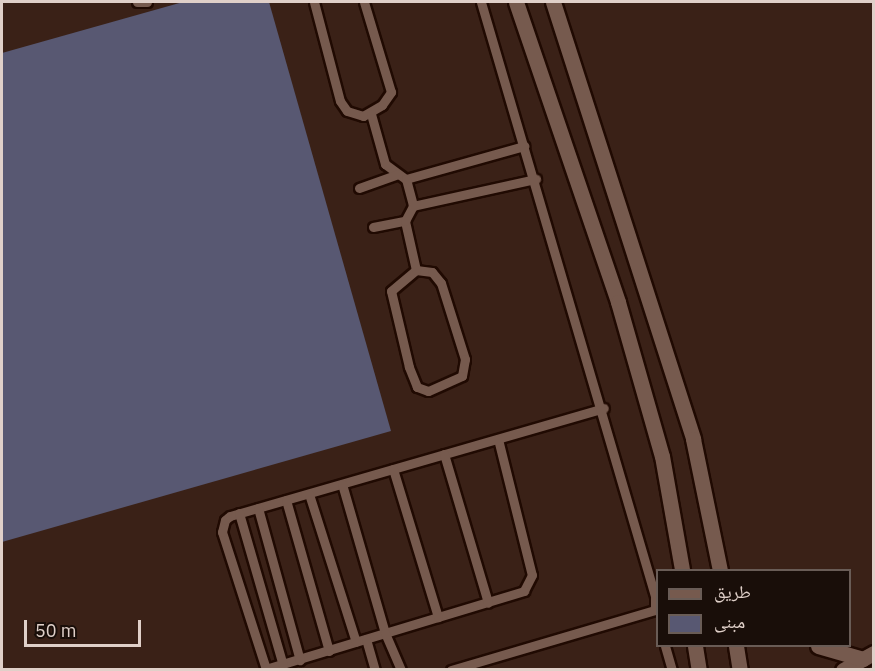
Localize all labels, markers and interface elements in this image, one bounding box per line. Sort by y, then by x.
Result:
legend [656,569,851,647]
text: طريق [714,580,751,603]
scale bar [27,608,144,646]
text: مبنى [714,610,745,633]
text: 50 m [35,619,77,642]

